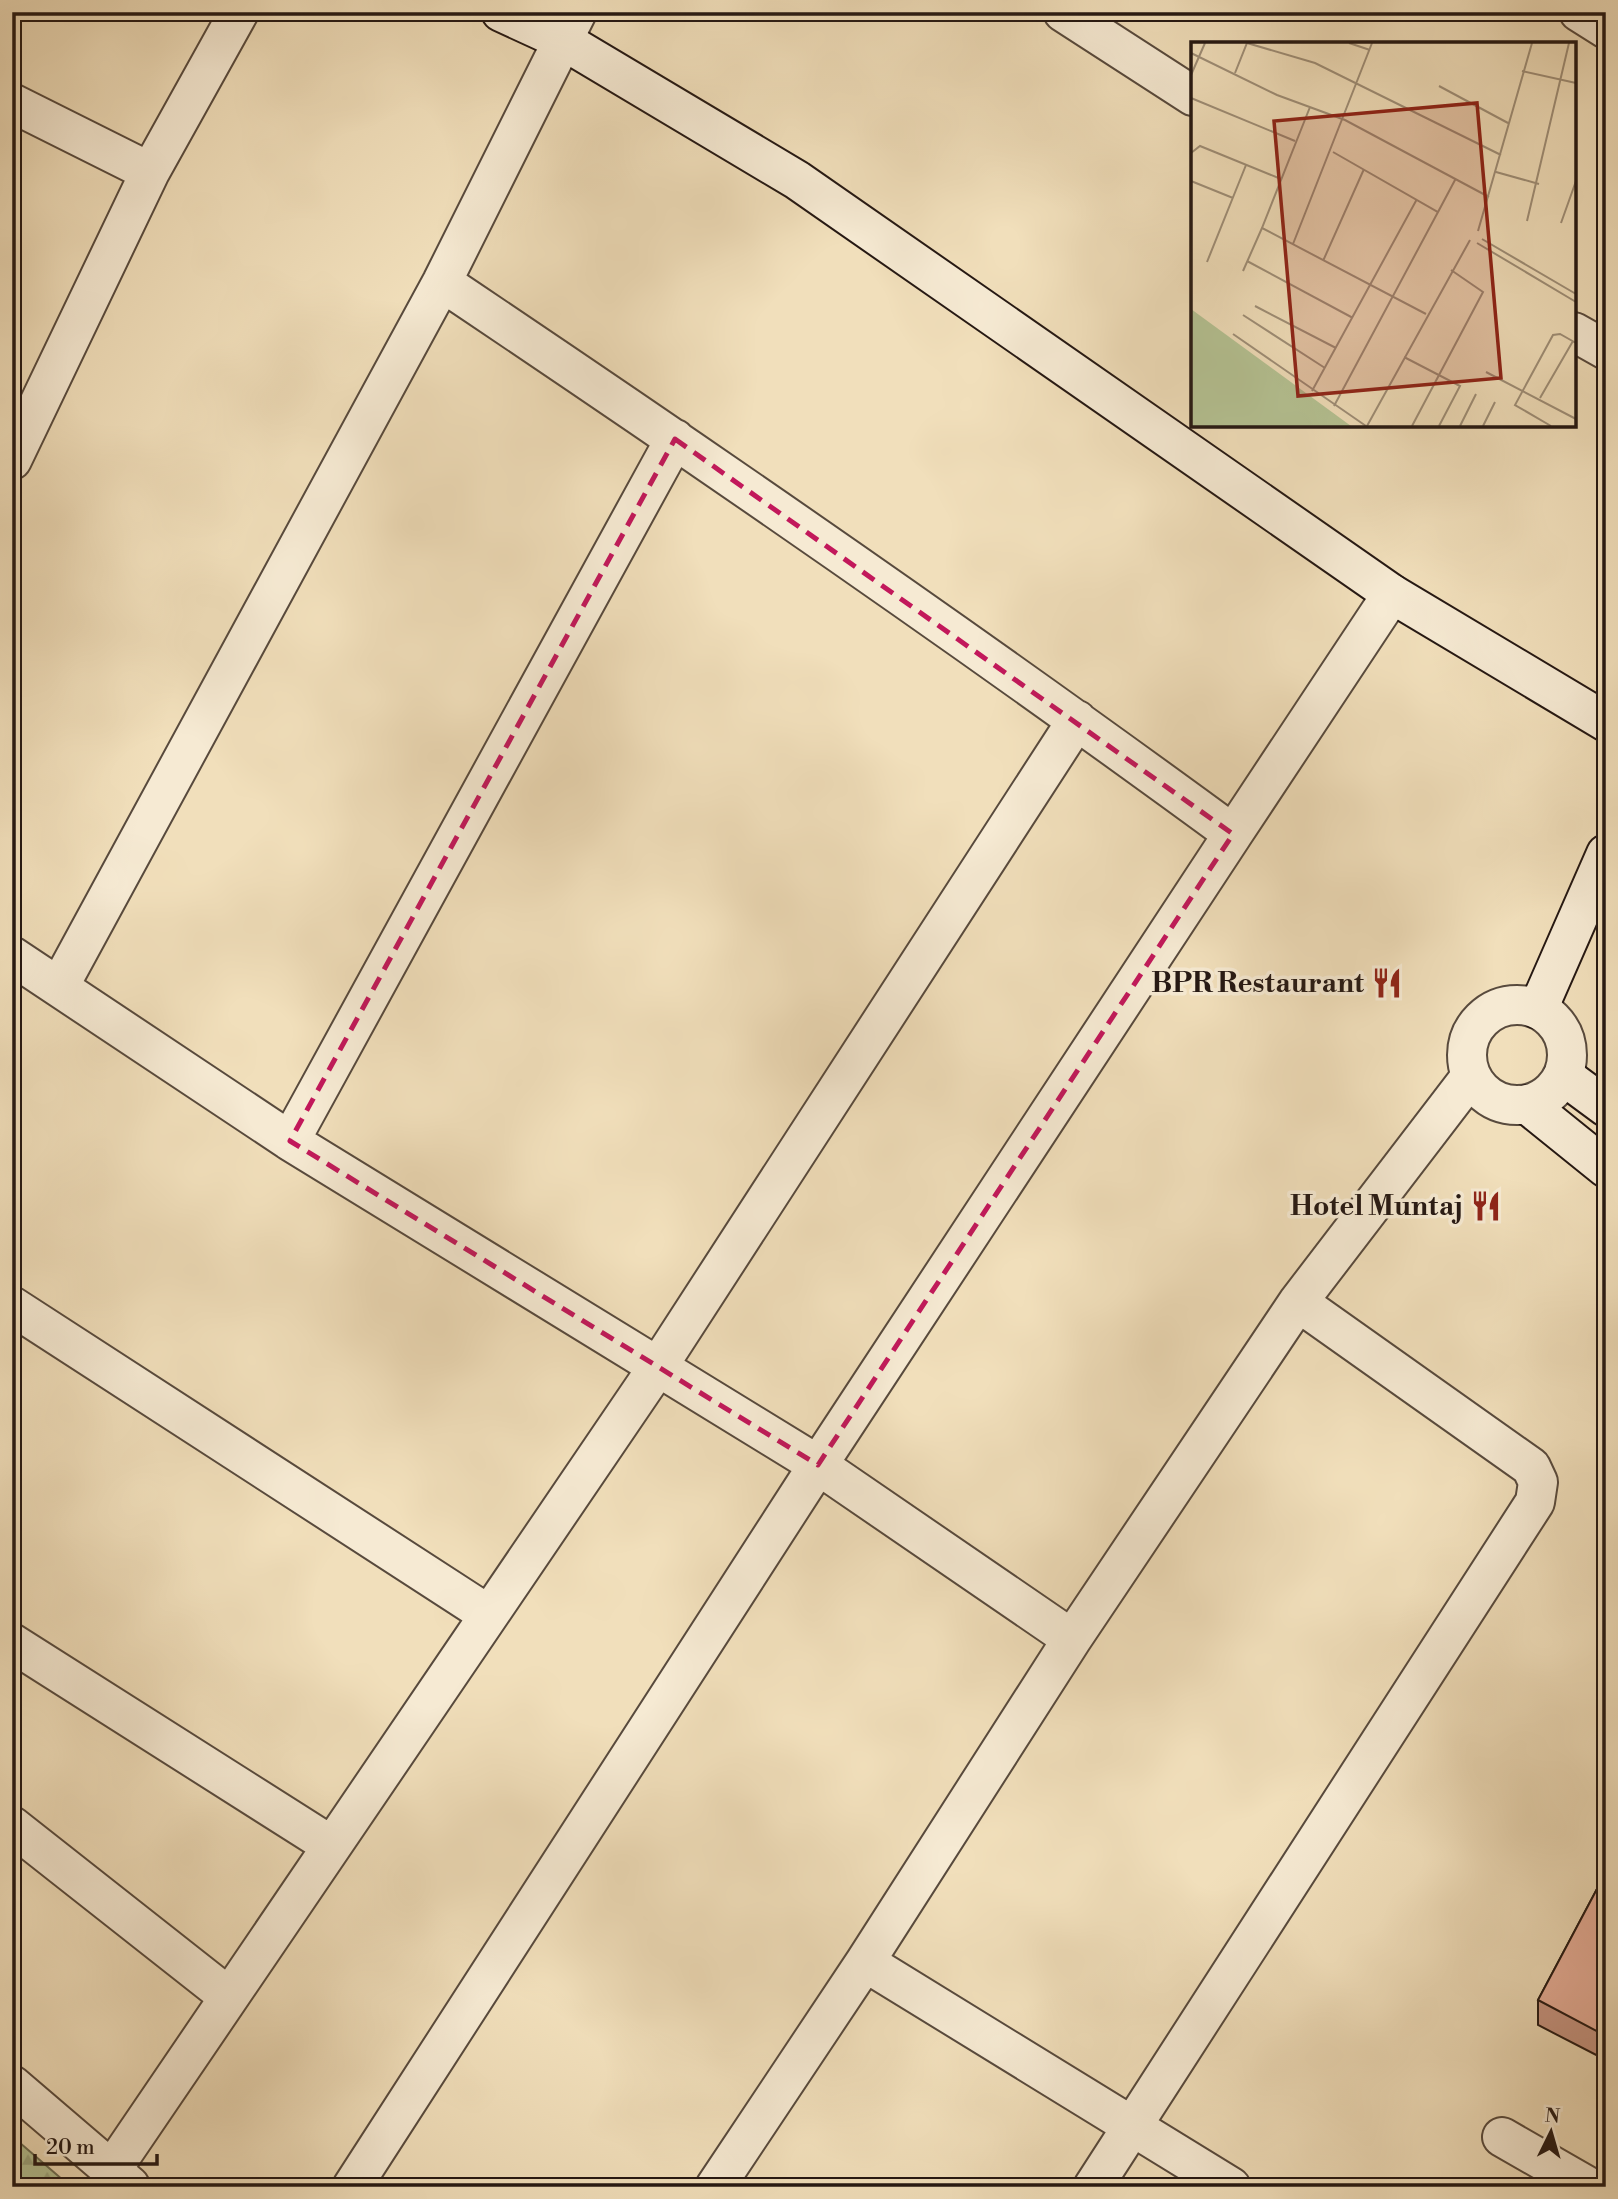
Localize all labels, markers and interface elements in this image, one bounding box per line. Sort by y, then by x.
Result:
inset map [1191,42,1576,427]
place label: BPR Restaurant [1151,966,1365,1001]
restaurant icon: BPR Restaurant [1370,966,1404,1000]
place label: Hotel Muntaj [1290,1189,1463,1224]
restaurant icon: Hotel Muntaj [1469,1189,1503,1223]
north arrow [1516,2098,1586,2168]
text: N [1544,2103,1561,2129]
scale bar [35,2122,158,2166]
text: 20 m [46,2135,95,2161]

